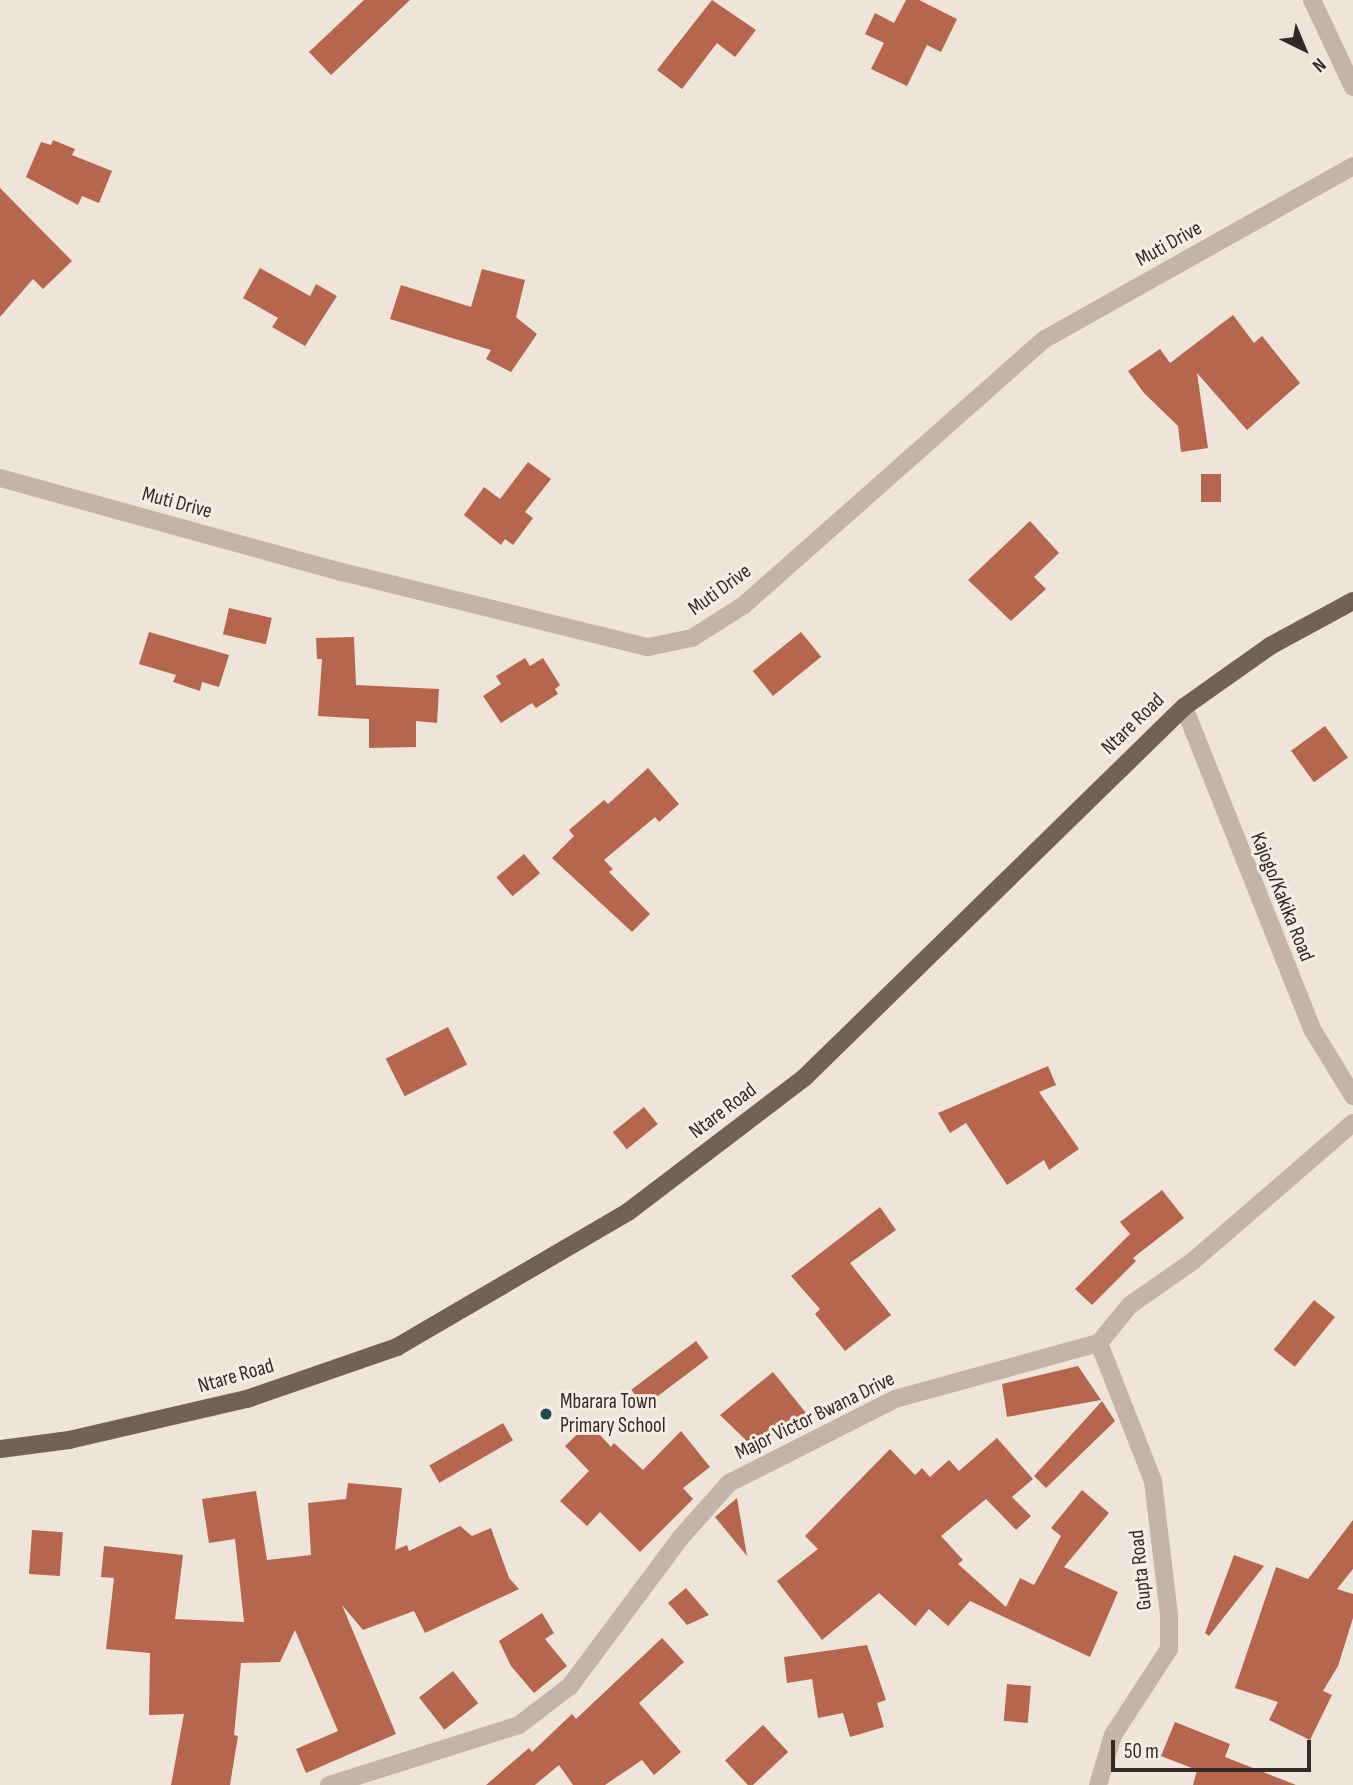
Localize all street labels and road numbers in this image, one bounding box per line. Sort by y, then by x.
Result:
street label: Muti Drive [1132,216,1206,272]
street label: Muti Drive [139,482,215,524]
street label: Muti Drive [684,559,756,621]
street label: Ntare Road [1096,688,1170,760]
street label: Kajogo/Kakika Road [1245,829,1319,965]
street label: Ntare Road [684,1078,762,1144]
street label: Ntare Road [195,1353,277,1399]
street label: Major Victor Bwana Drive [731,1366,899,1466]
street label: Gupta Road [1124,1529,1158,1611]

